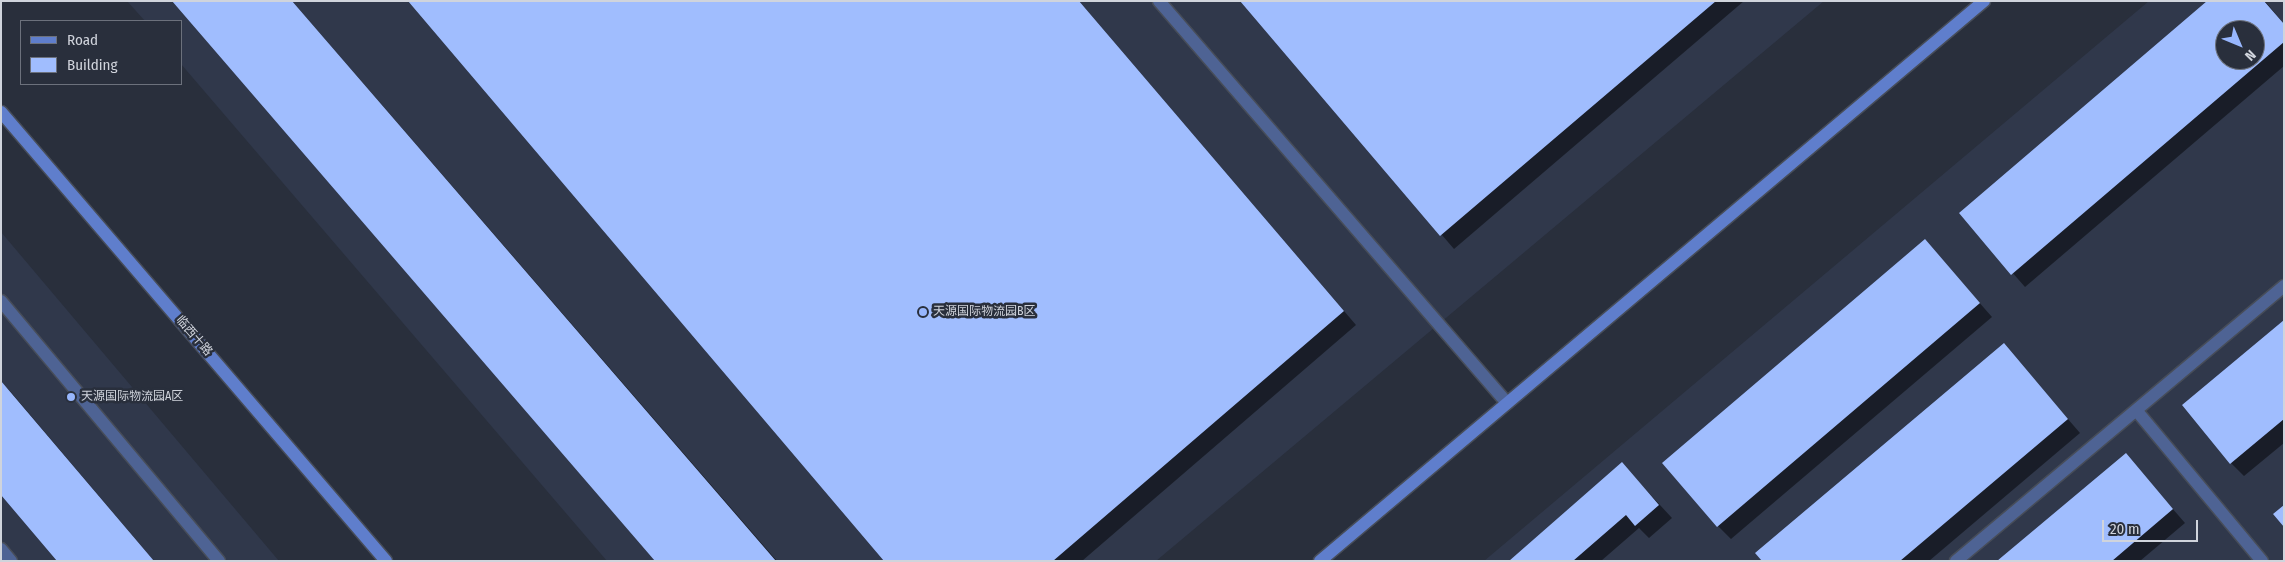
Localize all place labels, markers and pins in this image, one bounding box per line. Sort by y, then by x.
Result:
place label: 天源国际物流园B区 [933,305,1036,319]
marker: 天源国际物流园B区 [917,306,929,318]
place label: 天源国际物流园A区 [81,390,183,404]
marker: 天源国际物流园A区 [65,391,77,403]

